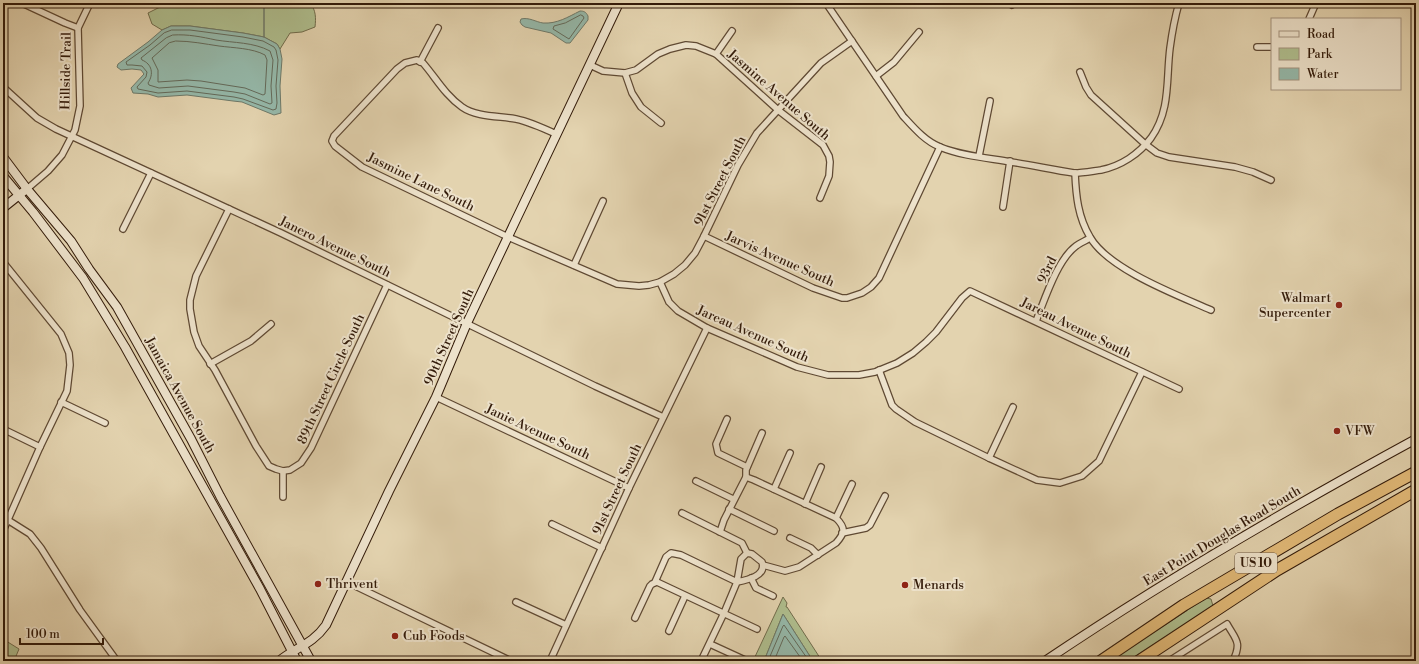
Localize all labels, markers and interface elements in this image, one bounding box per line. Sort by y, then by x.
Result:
legend [1271,18,1401,90]
text: Road [1307,27,1335,42]
street label: Hillside Trail [57,32,75,110]
street label: Jasmine Avenue South [724,45,834,144]
text: Park [1307,47,1333,62]
text: Water [1306,67,1339,82]
street label: 91st Street South [690,133,750,229]
street label: Jasmine Lane South [364,149,477,215]
street label: Janero Avenue South [276,213,394,281]
street label: Jarvis Avenue South [722,227,837,290]
street label: 93rd [1034,253,1061,286]
street label: 90th Street South [420,286,478,388]
place label: Walmart Supercenter [1259,290,1331,321]
street label: Jareau Avenue South [1017,294,1134,362]
marker: Walmart Supercenter [1334,300,1344,310]
street label: Jareau Avenue South [694,302,812,366]
street label: 89th Street Circle South [294,311,368,447]
street label: Jamaica Avenue South [141,333,219,456]
street label: Janie Avenue South [482,400,593,463]
place label: VFW [1344,423,1376,439]
marker: VFW [1332,426,1342,436]
street label: 91st Street South [589,441,645,537]
street label: East Point Douglas Road South [1140,482,1304,590]
road number: US 10 [1235,553,1277,573]
place label: Thrivent [326,576,378,592]
place label: Menards [913,577,964,593]
marker: Thrivent [313,579,323,589]
marker: Menards [900,580,910,590]
scale bar [20,620,103,646]
text: 100 m [26,627,60,642]
place label: Cub Foods [403,628,465,644]
marker: Cub Foods [390,631,400,641]

